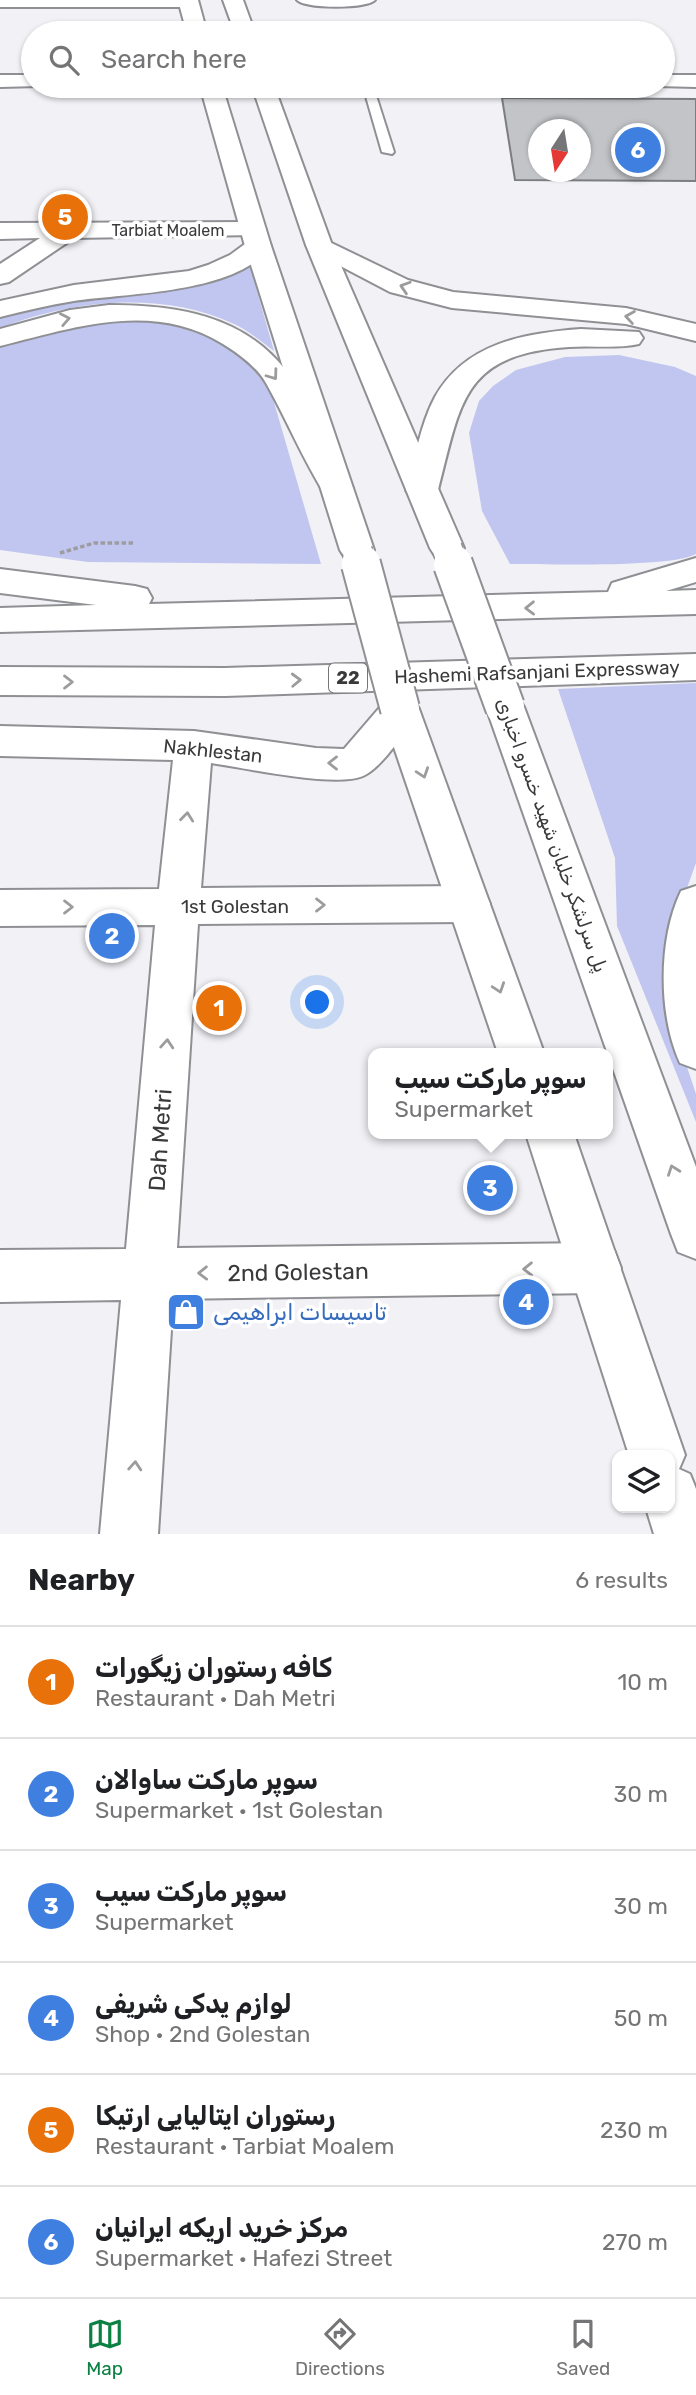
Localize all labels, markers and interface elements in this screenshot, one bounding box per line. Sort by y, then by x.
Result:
search box [21,21,675,98]
icon: search [45,41,83,79]
text: Search here [101,44,247,75]
north arrow [528,119,591,182]
pin: 6 [615,124,661,176]
pin: 5 [42,191,88,243]
street label: Tarbiat Moalem [112,221,224,240]
one-way arrow [400,280,412,295]
one-way arrow [624,310,636,325]
one-way arrow [59,312,71,327]
one-way arrow [265,367,277,380]
one-way arrow [524,600,535,616]
street label: Hashemi Rafsanjani Expressway [394,656,680,688]
road number: 22 [329,664,367,692]
one-way arrow [290,672,301,687]
one-way arrow [63,674,74,690]
street label: پل سرلشکر خلبان شهید خسرو اخباری [490,695,612,976]
street label: Nakhlestan [162,734,264,768]
one-way arrow [327,755,338,771]
one-way arrow [415,766,429,779]
one-way arrow [179,811,194,822]
street label: 1st Golestan [181,895,289,918]
one-way arrow [315,897,326,913]
one-way arrow [63,899,74,915]
pin: 2 [89,910,135,962]
one-way arrow [491,981,505,993]
pin: 1 [196,982,242,1034]
your location [300,985,334,1019]
one-way arrow [159,1038,174,1049]
popup [368,1048,613,1139]
text: سوپر مارکت سیب [395,1064,586,1095]
street label: Dah Metri [142,1088,178,1192]
text: Supermarket [395,1095,533,1123]
pin: 3 [467,1162,513,1214]
one-way arrow [667,1164,681,1176]
street label: 2nd Golestan [227,1257,369,1287]
one-way arrow [522,1261,533,1277]
one-way arrow [197,1265,207,1281]
pin: 4 [503,1276,549,1328]
shop icon: تاسیسات ابراهیمی [165,1291,207,1333]
place label: تاسیسات ابراهیمی [213,1298,387,1326]
map controls [612,1450,675,1513]
button: layers [612,1450,675,1513]
one-way arrow [127,1460,142,1471]
text: Nearby [28,1562,135,1598]
text: 6 results [575,1566,668,1594]
text: کافه رستوران زیگورات [95,1653,332,1684]
text: 1 [45,1668,57,1696]
text: 10 m [617,1668,668,1696]
text: Restaurant · Dah Metri [95,1684,335,1712]
text: سوپر مارکت ساوالان [95,1765,318,1796]
text: 2 [44,1780,58,1808]
text: 30 m [613,1780,668,1808]
text: Supermarket · 1st Golestan [95,1796,383,1824]
text: سوپر مارکت سیب [95,1877,287,1908]
text: 3 [43,1892,59,1920]
text: 30 m [613,1892,668,1920]
text: Supermarket [95,1908,233,1936]
text: لوازم یدکی شریفی [95,1989,292,2020]
text: 4 [43,2004,59,2032]
text: 50 m [614,2004,668,2032]
text: Shop · 2nd Golestan [95,2020,311,2048]
text: رستوران ایتالیایی ارتیکا [95,2101,335,2132]
text: 5 [44,2116,58,2144]
text: 230 m [600,2116,668,2144]
text: Restaurant · Tarbiat Moalem [95,2132,395,2160]
text: مرکز خرید اریکه ایرانیان [95,2213,348,2244]
text: 6 [44,2228,58,2256]
text: 270 m [602,2228,668,2256]
text: Supermarket · Hafezi Street [95,2244,392,2272]
tab: Map [86,2315,124,2380]
tab: Directions [295,2315,385,2380]
tab: Saved [556,2315,610,2380]

